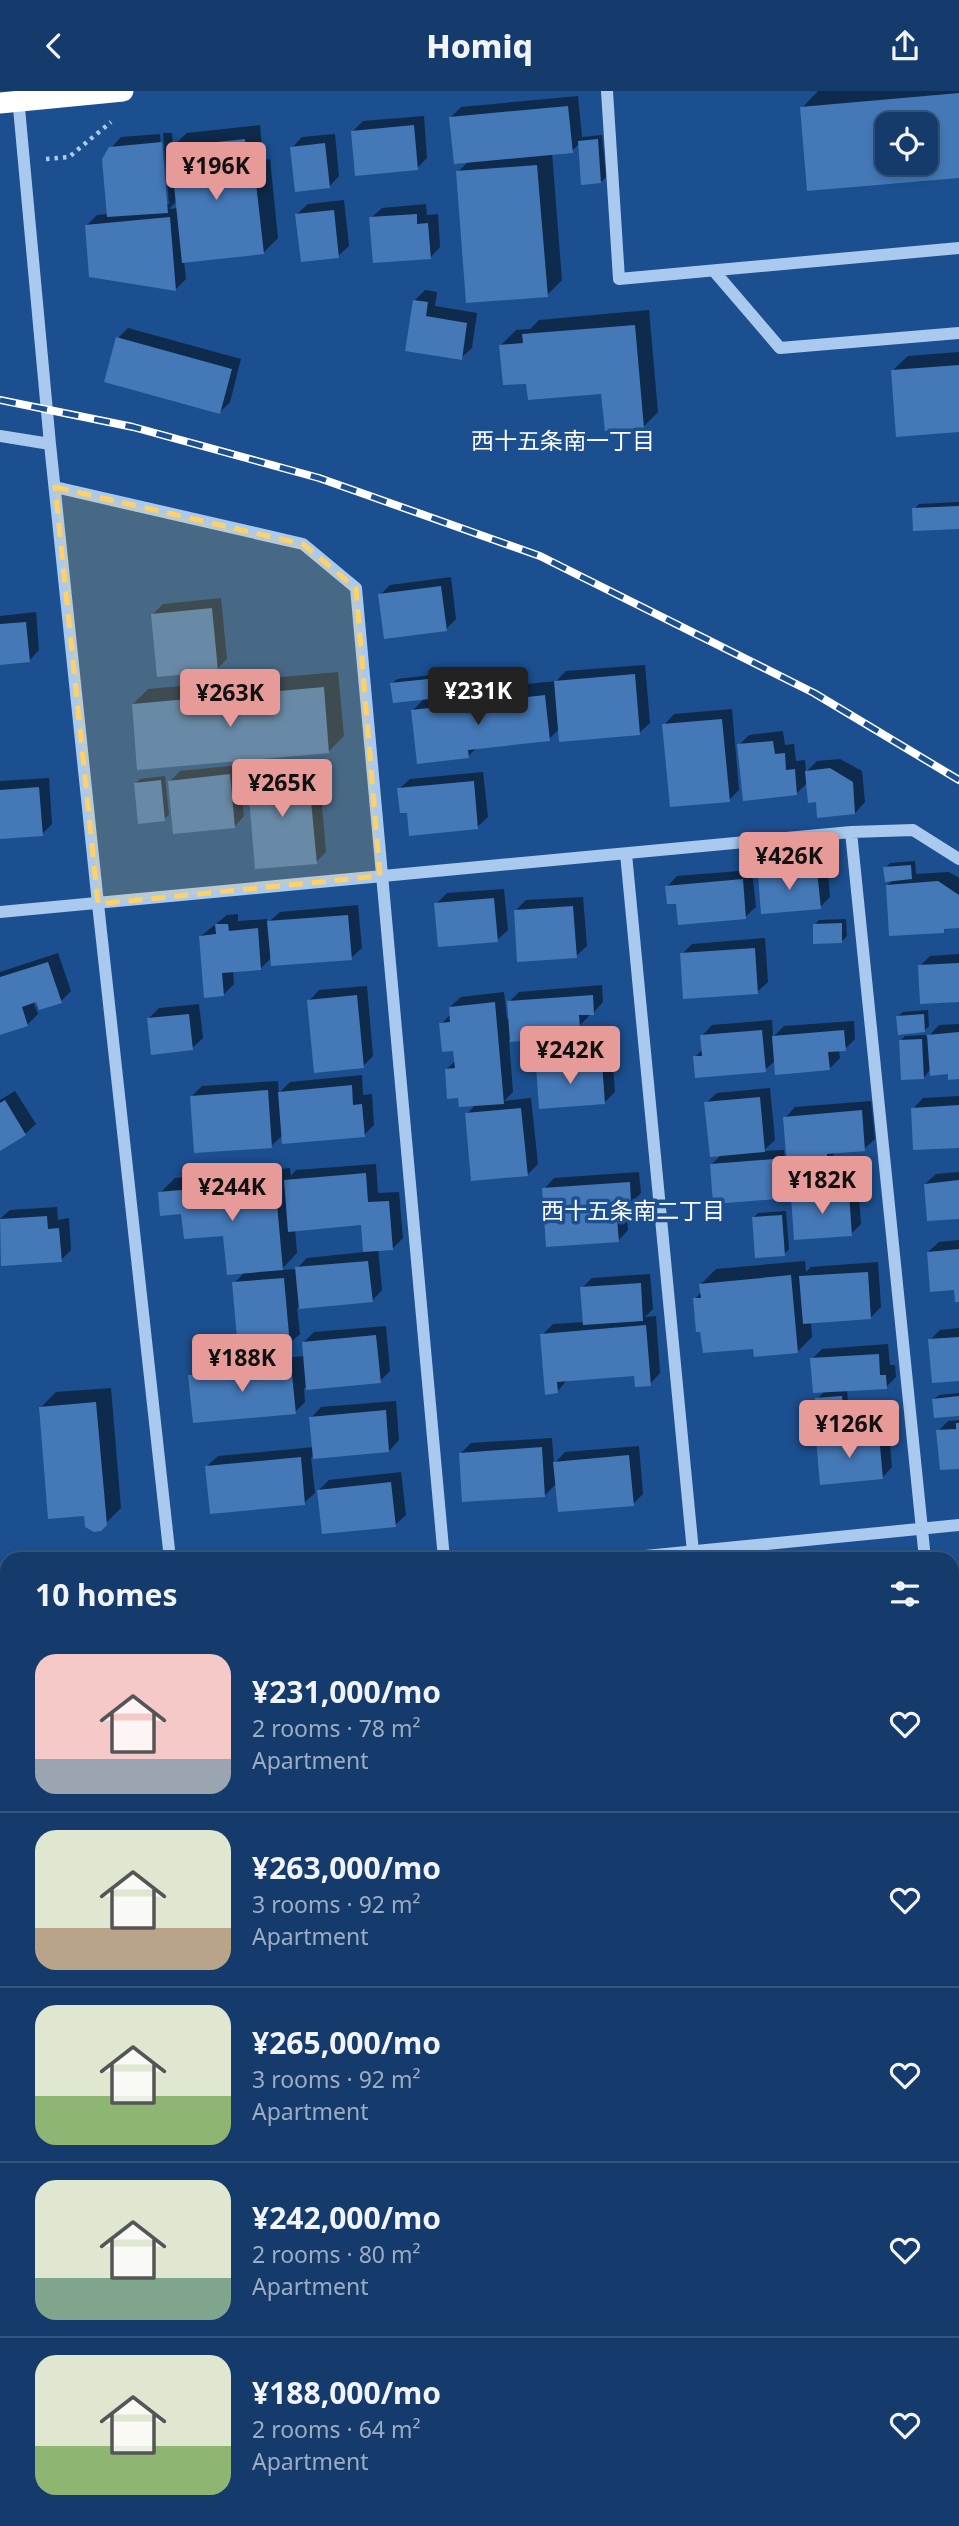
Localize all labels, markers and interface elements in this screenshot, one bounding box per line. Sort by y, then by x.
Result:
text: Homiq [426,24,533,67]
icon: back [35,27,73,65]
icon: share [886,27,924,65]
map controls [875,112,938,175]
button: locate [875,112,938,175]
pin: ¥196K [167,143,265,202]
text: ¥196K [182,149,250,181]
district label: 西十五条南一丁目 [471,424,655,456]
pin: ¥231K [429,667,527,727]
pin: ¥263K [181,669,279,729]
text: ¥231K [444,674,512,706]
text: ¥263K [196,676,264,708]
pin: ¥265K [233,759,331,819]
text: ¥265K [248,766,316,798]
pin: ¥426K [740,833,838,892]
text: ¥426K [755,839,823,871]
pin: ¥242K [521,1027,619,1086]
text: ¥242K [536,1033,604,1065]
pin: ¥182K [773,1157,871,1216]
pin: ¥244K [183,1163,281,1223]
text: ¥182K [788,1163,856,1195]
text: ¥244K [198,1170,266,1202]
district label: 西十五条南二丁目 [541,1194,725,1226]
pin: ¥188K [193,1335,291,1394]
text: ¥188K [208,1341,276,1373]
pin: ¥126K [800,1401,898,1460]
text: ¥126K [815,1407,883,1439]
text: 10 homes [35,1574,178,1615]
icon: filters [886,1575,924,1613]
text: ¥231,000/mo [252,1671,441,1712]
icon: home [91,1682,175,1766]
icon: heart [886,1705,924,1743]
text: 2 rooms · 78 m² [252,1712,421,1744]
text: Apartment [252,1744,369,1776]
text: ¥263,000/mo [252,1847,441,1888]
icon: home [91,1858,175,1942]
icon: heart [886,1881,924,1919]
text: 3 rooms · 92 m² [252,1888,421,1920]
text: Apartment [252,1920,369,1952]
text: ¥265,000/mo [252,2022,441,2063]
icon: home [91,2033,175,2117]
icon: heart [886,2056,924,2094]
text: 3 rooms · 92 m² [252,2063,421,2095]
text: Apartment [252,2095,369,2127]
text: ¥242,000/mo [252,2197,441,2238]
icon: home [91,2208,175,2292]
icon: heart [886,2231,924,2269]
text: 2 rooms · 80 m² [252,2238,421,2270]
text: Apartment [252,2270,369,2302]
text: ¥188,000/mo [252,2372,441,2413]
icon: home [91,2383,175,2467]
icon: heart [886,2406,924,2444]
text: 2 rooms · 64 m² [252,2413,421,2445]
text: Apartment [252,2445,369,2477]

